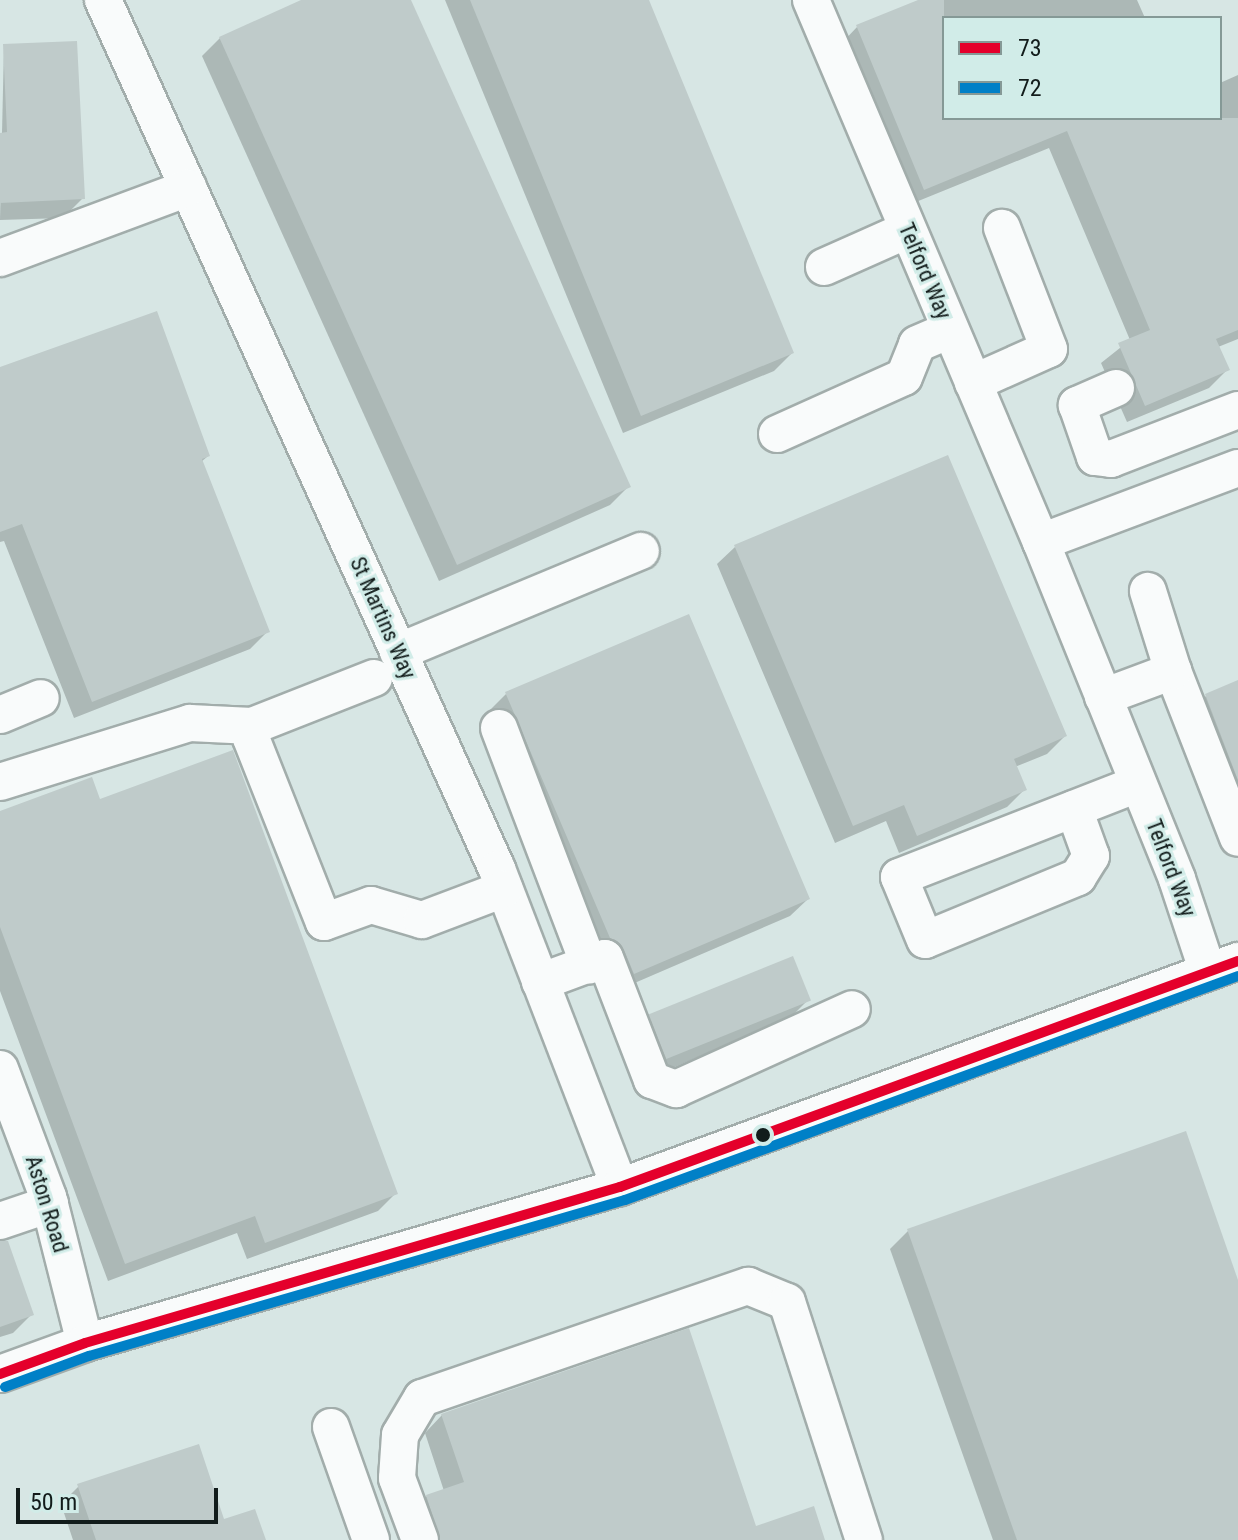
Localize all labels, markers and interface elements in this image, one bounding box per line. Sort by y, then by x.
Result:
legend [942,16,1222,120]
text: 73 [1018,34,1042,62]
text: 72 [1018,74,1042,102]
street label: Telford Way [893,219,957,323]
street label: St Martins Way [344,553,422,683]
street label: Telford Way [1140,816,1202,920]
unlabelled marker [755,1127,771,1143]
street label: Aston Road [20,1152,74,1256]
scale bar [20,1472,222,1522]
text: 50 m [30,1488,77,1516]

